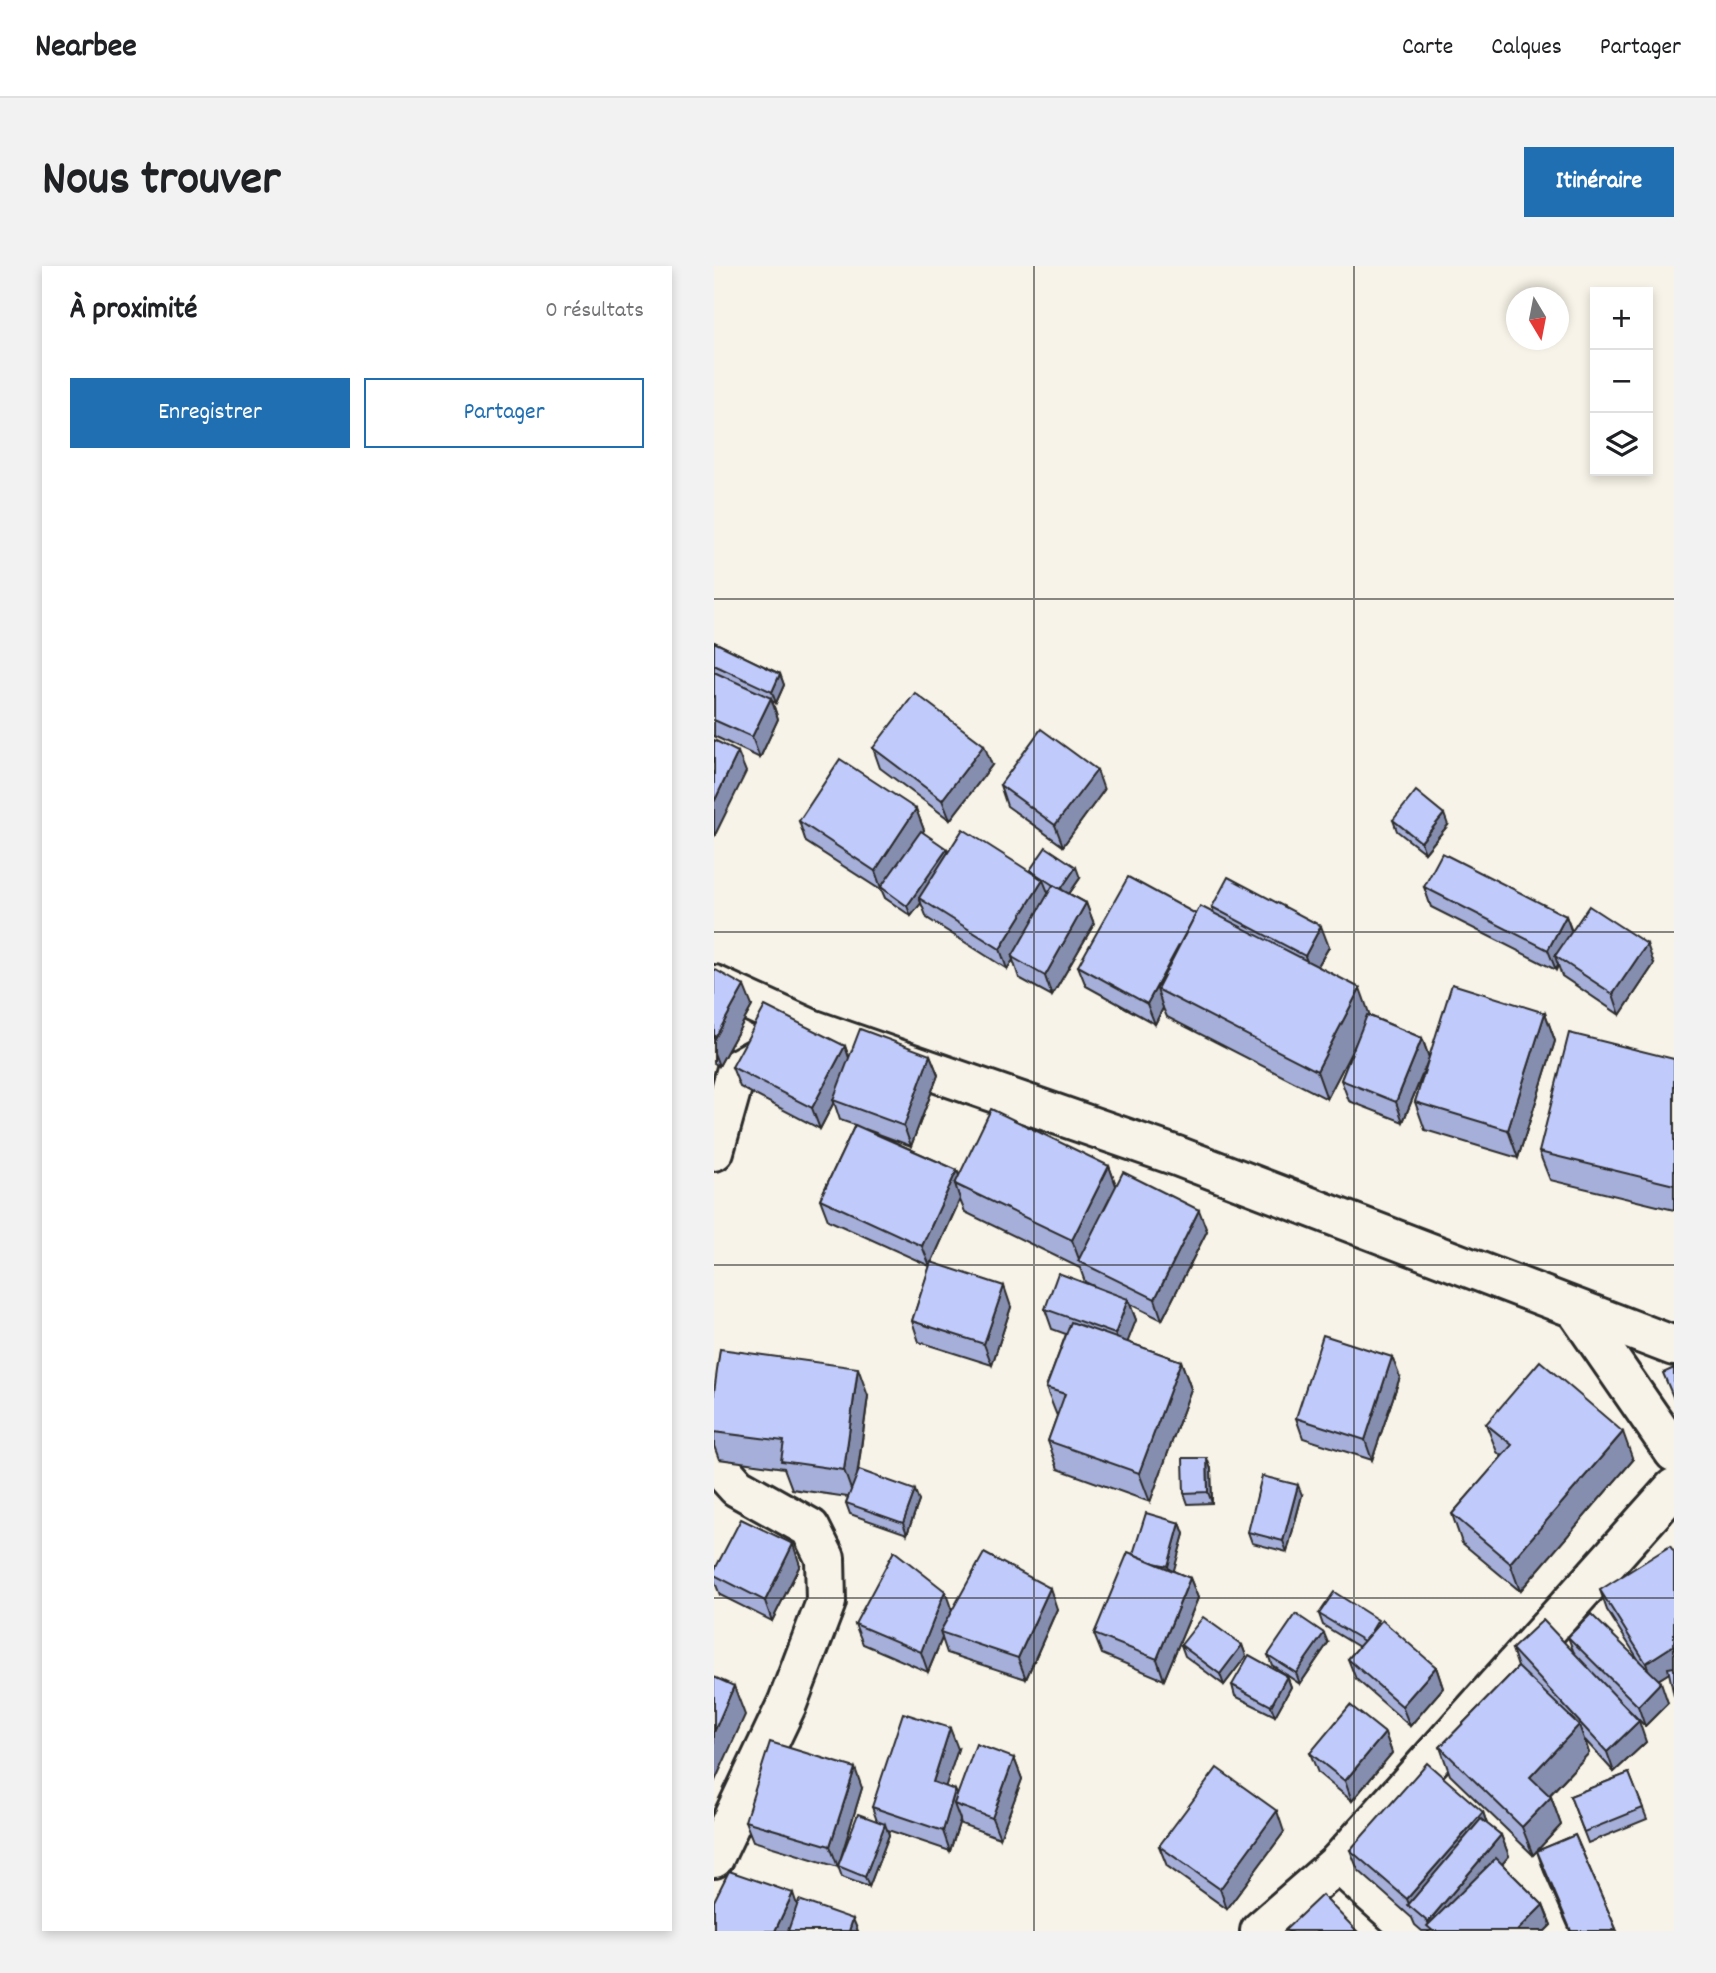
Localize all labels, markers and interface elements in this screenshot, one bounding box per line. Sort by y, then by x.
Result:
text: Nearbee [35,25,137,72]
text: Carte [1402,31,1453,65]
text: Calques [1491,31,1562,65]
text: Partager [1600,31,1681,65]
text: Nous trouver [42,147,280,217]
button: Itinéraire [1524,147,1674,217]
north arrow [1506,287,1569,350]
map controls [1590,287,1653,476]
button: + [1590,287,1653,350]
text: À proximité [70,290,197,333]
text: 0 résultats [545,295,644,328]
button: − [1590,350,1653,413]
button: Enregistrer [70,378,350,448]
button: Partager [364,378,644,448]
button: layers [1590,413,1653,476]

